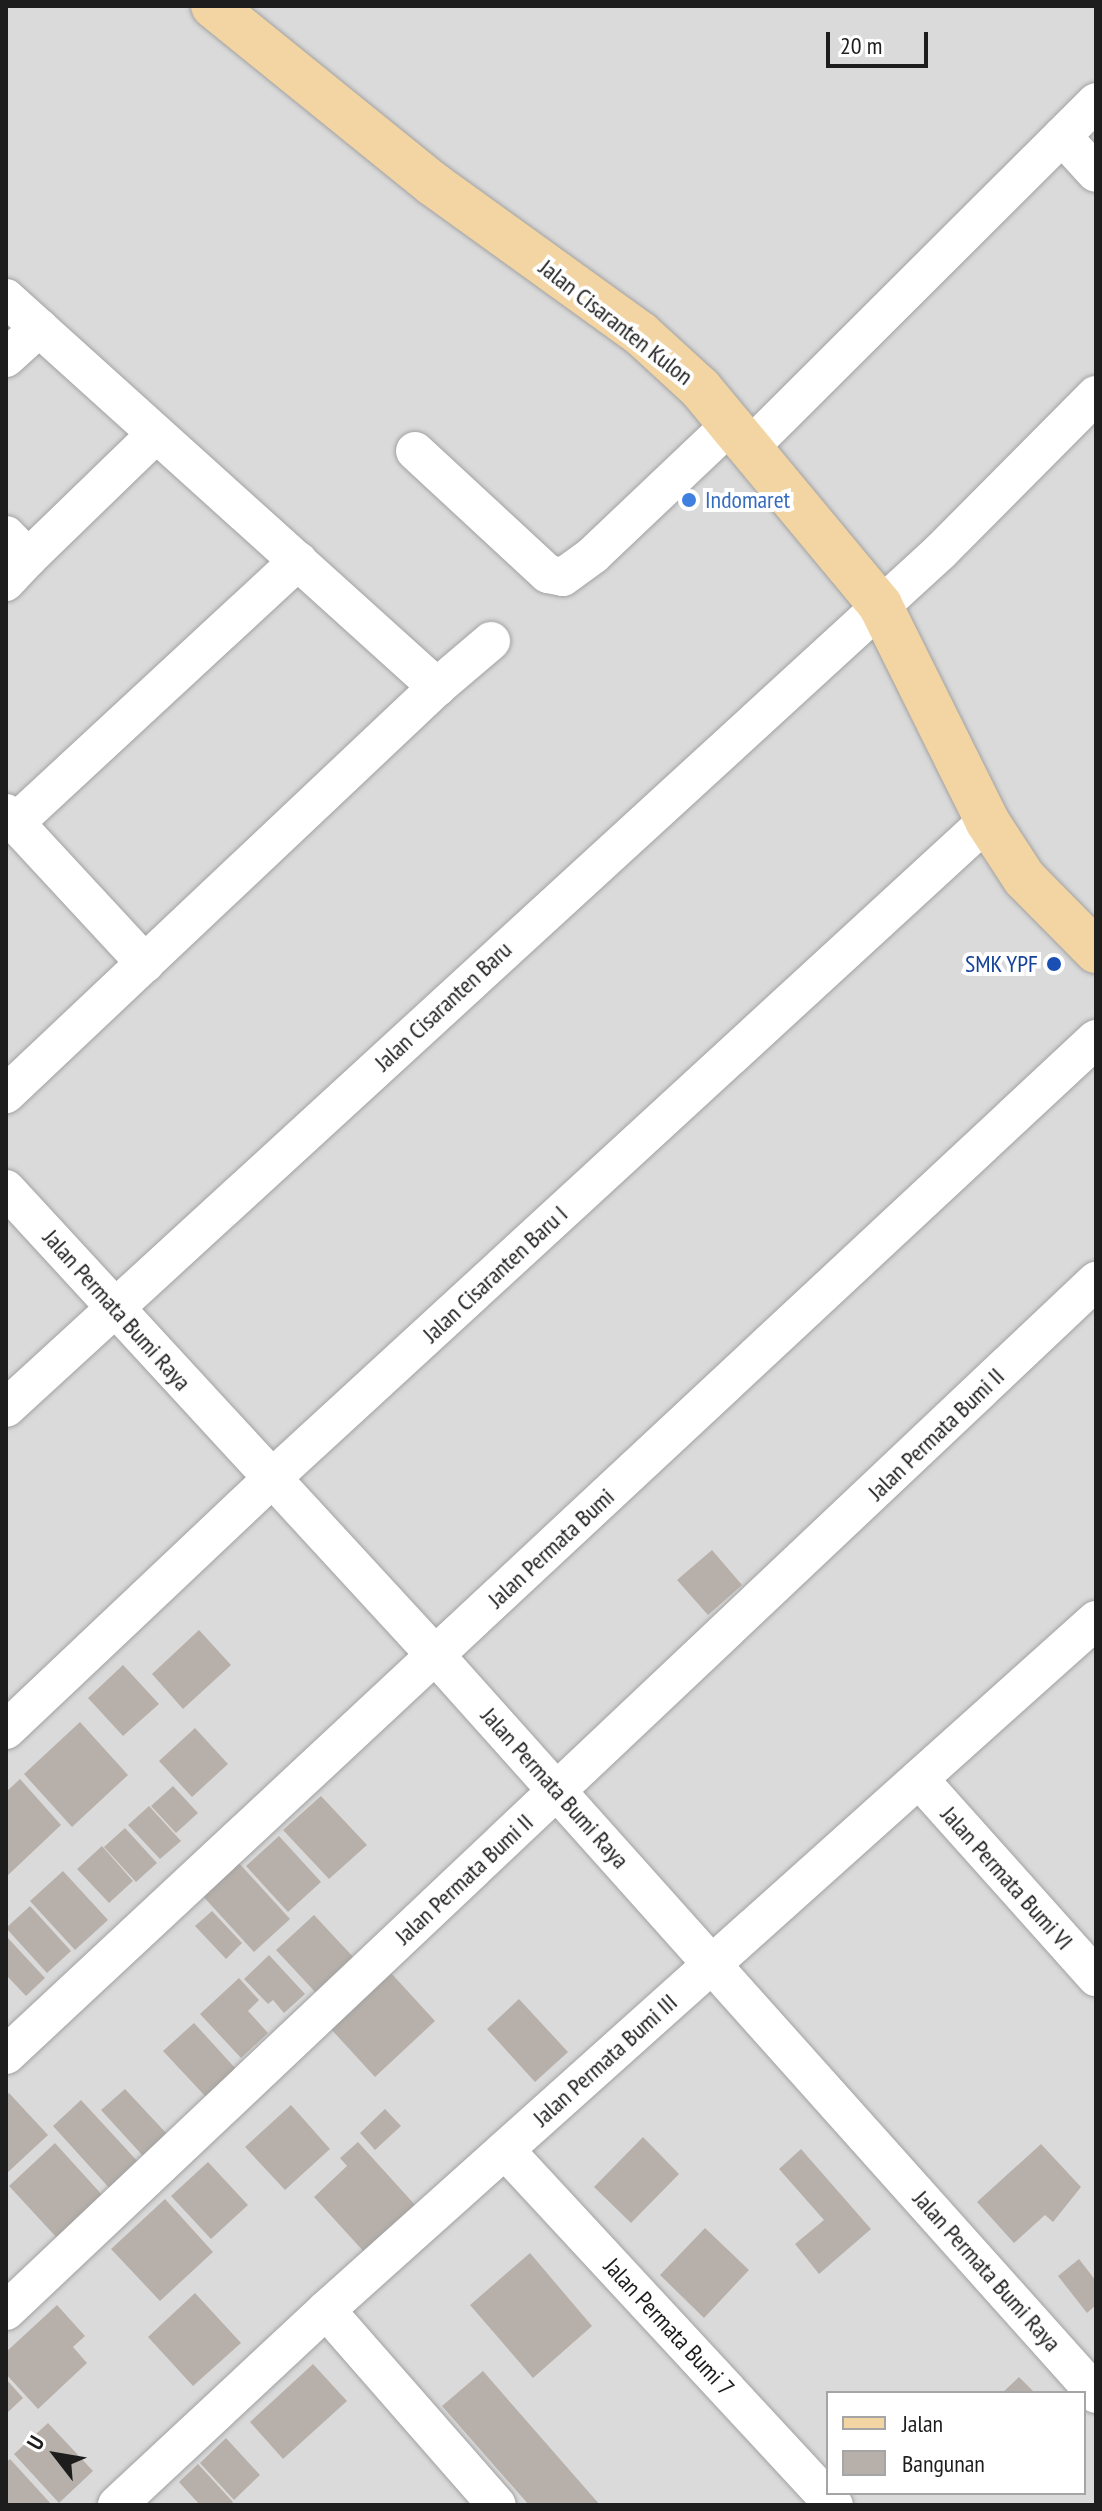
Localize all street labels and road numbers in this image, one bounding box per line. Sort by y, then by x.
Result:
street label: Jalan Cisaranten Kulon [533,253,699,391]
street label: Jalan Cisaranten Baru [369,935,517,1077]
street label: Jalan Cisaranten Baru I [417,1200,573,1348]
street label: Jalan Permata Bumi Raya [37,1224,197,1396]
street label: Jalan Permata Bumi II [862,1362,1010,1506]
street label: Jalan Permata Bumi [482,1482,620,1614]
street label: Jalan Permata Bumi Raya [475,1702,635,1874]
street label: Jalan Permata Bumi VI [935,1800,1079,1956]
street label: Jalan Permata Bumi II [389,1808,539,1950]
street label: Jalan Permata Bumi III [527,1988,683,2132]
street label: Jalan Permata Bumi Raya [907,2185,1067,2357]
street label: Jalan Permata Bumi 7 [598,2252,740,2402]

